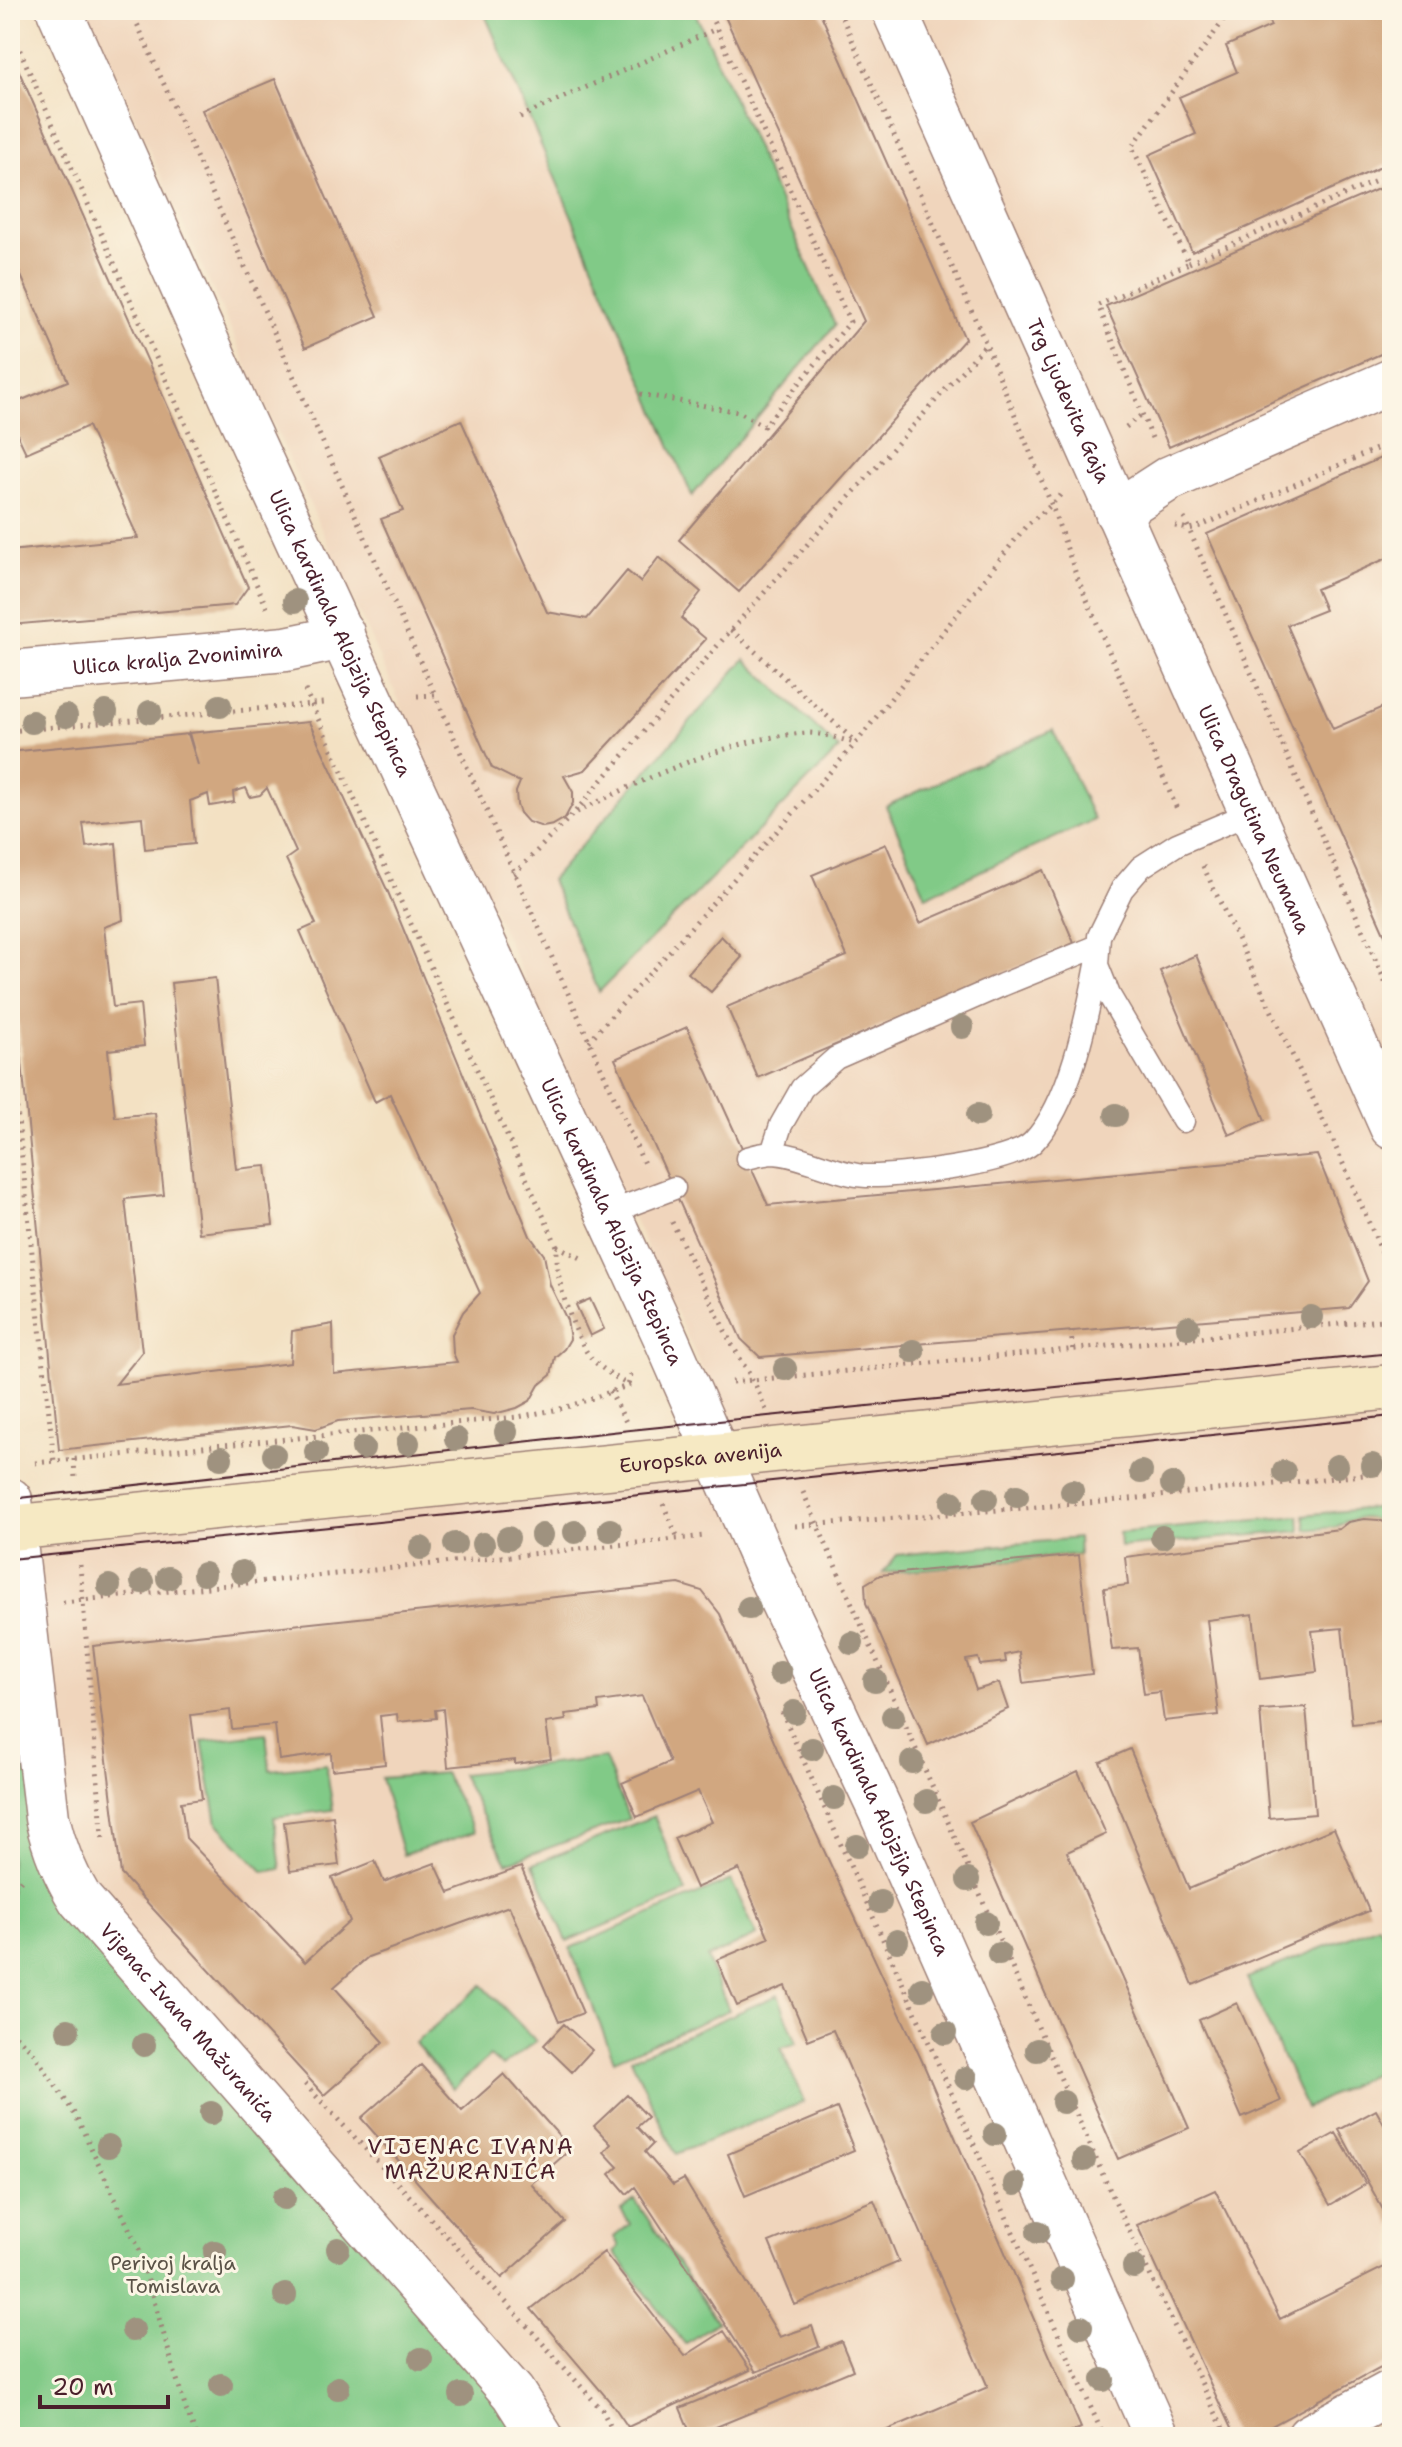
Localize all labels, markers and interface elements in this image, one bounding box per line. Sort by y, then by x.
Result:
street label: Trg Ljudevita Gaja [1021,314,1117,488]
street label: Ulica kardinala Alojzija Stepinca [263,486,418,781]
street label: Ulica kralja Zvonimira [71,636,284,681]
street label: Ulica Dragutina Neumana [1192,701,1317,938]
street label: Ulica kardinala Alojzija Stepinca [535,1074,689,1370]
street label: Europska avenija [618,1436,783,1479]
street label: Ulica kardinala Alojzija Stepinca [802,1664,956,1960]
street label: Vijenac Ivana Mažuranića [94,1918,283,2127]
district label: VIJENAC IVANA MAŽURANIĆA [367,2132,575,2186]
park label: Perivoj kralja Tomislava [110,2250,236,2299]
scale bar [40,2359,168,2409]
text: 20 m [52,2371,114,2403]

